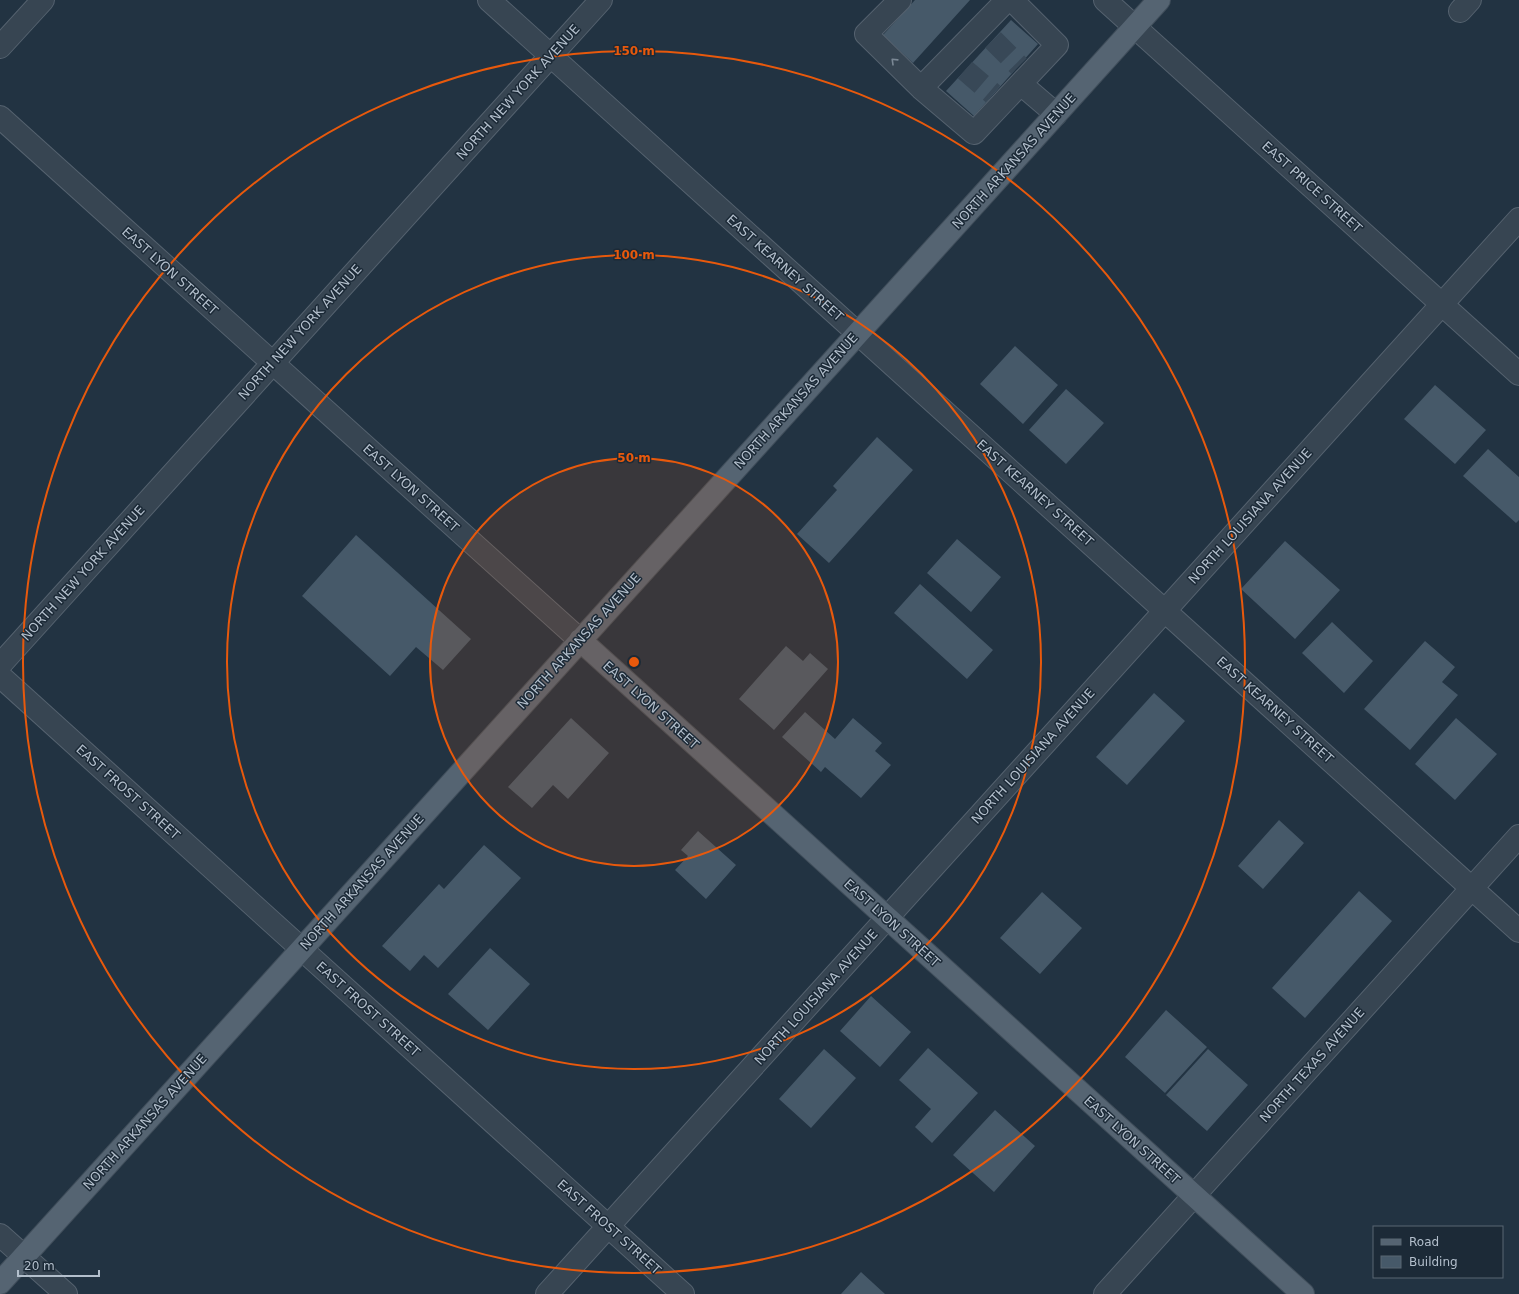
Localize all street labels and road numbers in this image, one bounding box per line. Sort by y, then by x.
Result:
street label: NORTH NEW YORK AVENUE [453,21,583,163]
street label: NORTH ARKANSAS AVENUE [949,90,1079,232]
street label: EAST PRICE STREET [1259,138,1365,236]
street label: EAST KEARNEY STREET [724,212,846,324]
street label: EAST LYON STREET [119,224,221,318]
street label: NORTH NEW YORK AVENUE [235,261,365,403]
street label: NORTH ARKANSAS AVENUE [731,330,861,472]
street label: EAST KEARNEY STREET [974,437,1096,549]
street label: EAST LYON STREET [360,441,462,535]
street label: NORTH LOUISIANA AVENUE [1185,445,1315,587]
street label: NORTH NEW YORK AVENUE [18,502,148,644]
street label: NORTH ARKANSAS AVENUE [514,570,644,712]
street label: EAST KEARNEY STREET [1214,654,1336,766]
street label: EAST LYON STREET [600,658,702,752]
street label: NORTH LOUISIANA AVENUE [968,685,1098,827]
street label: EAST FROST STREET [73,742,183,842]
street label: NORTH ARKANSAS AVENUE [297,811,427,953]
street label: EAST LYON STREET [841,876,943,970]
street label: NORTH LOUISIANA AVENUE [751,926,881,1068]
street label: EAST FROST STREET [313,959,423,1059]
street label: NORTH TEXAS AVENUE [1257,1005,1367,1125]
street label: NORTH ARKANSAS AVENUE [80,1051,210,1193]
street label: EAST LYON STREET [1081,1093,1183,1187]
street label: EAST FROST STREET [554,1177,664,1277]

